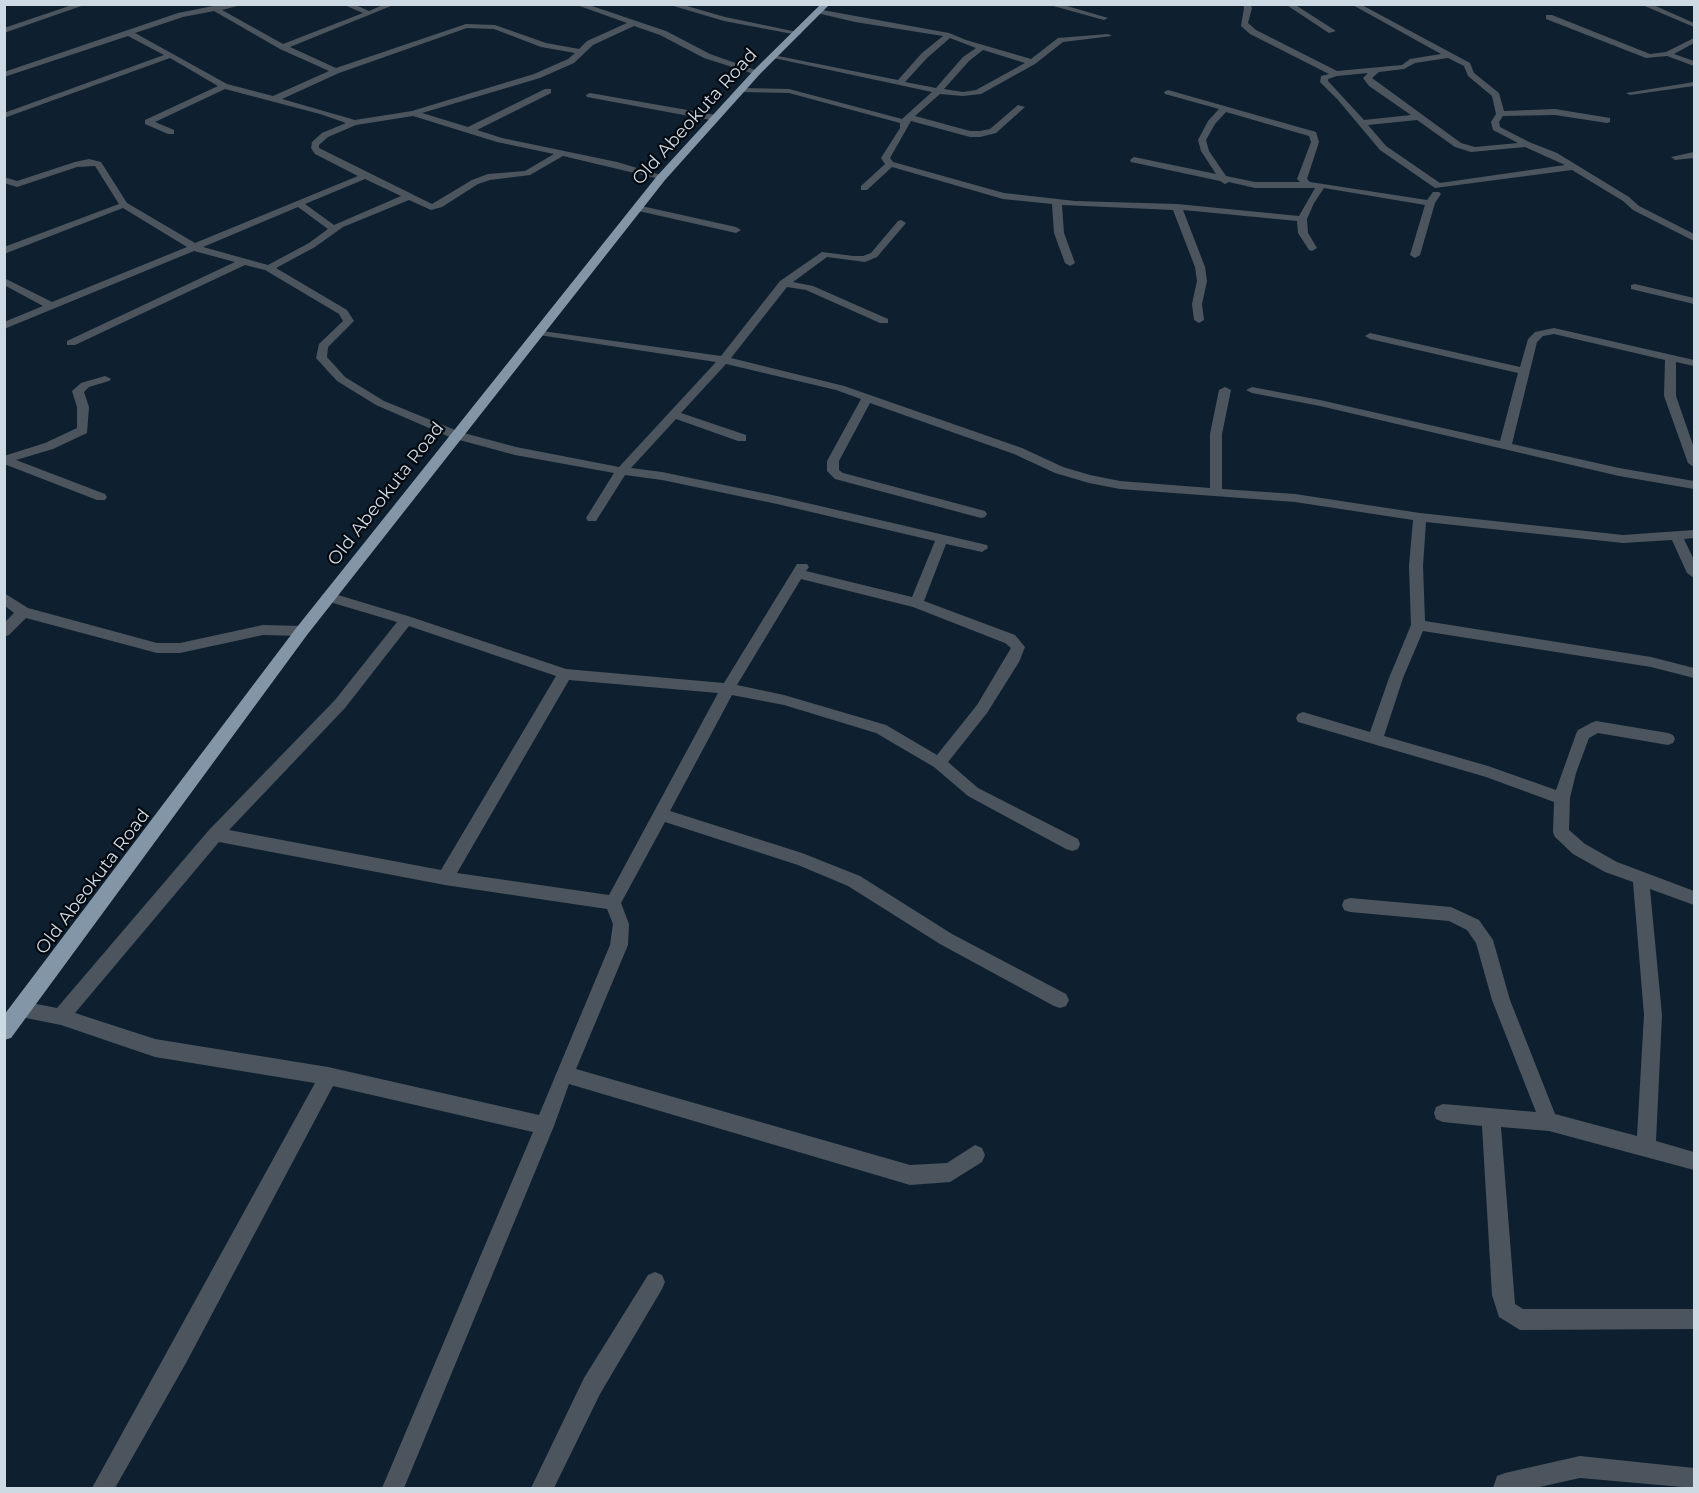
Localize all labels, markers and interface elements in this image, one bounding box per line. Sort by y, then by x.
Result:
street label: Old Abeokuta Road [628,44,762,190]
street label: Old Abeokuta Road [323,418,449,570]
street label: Old Abeokuta Road [31,805,155,959]

